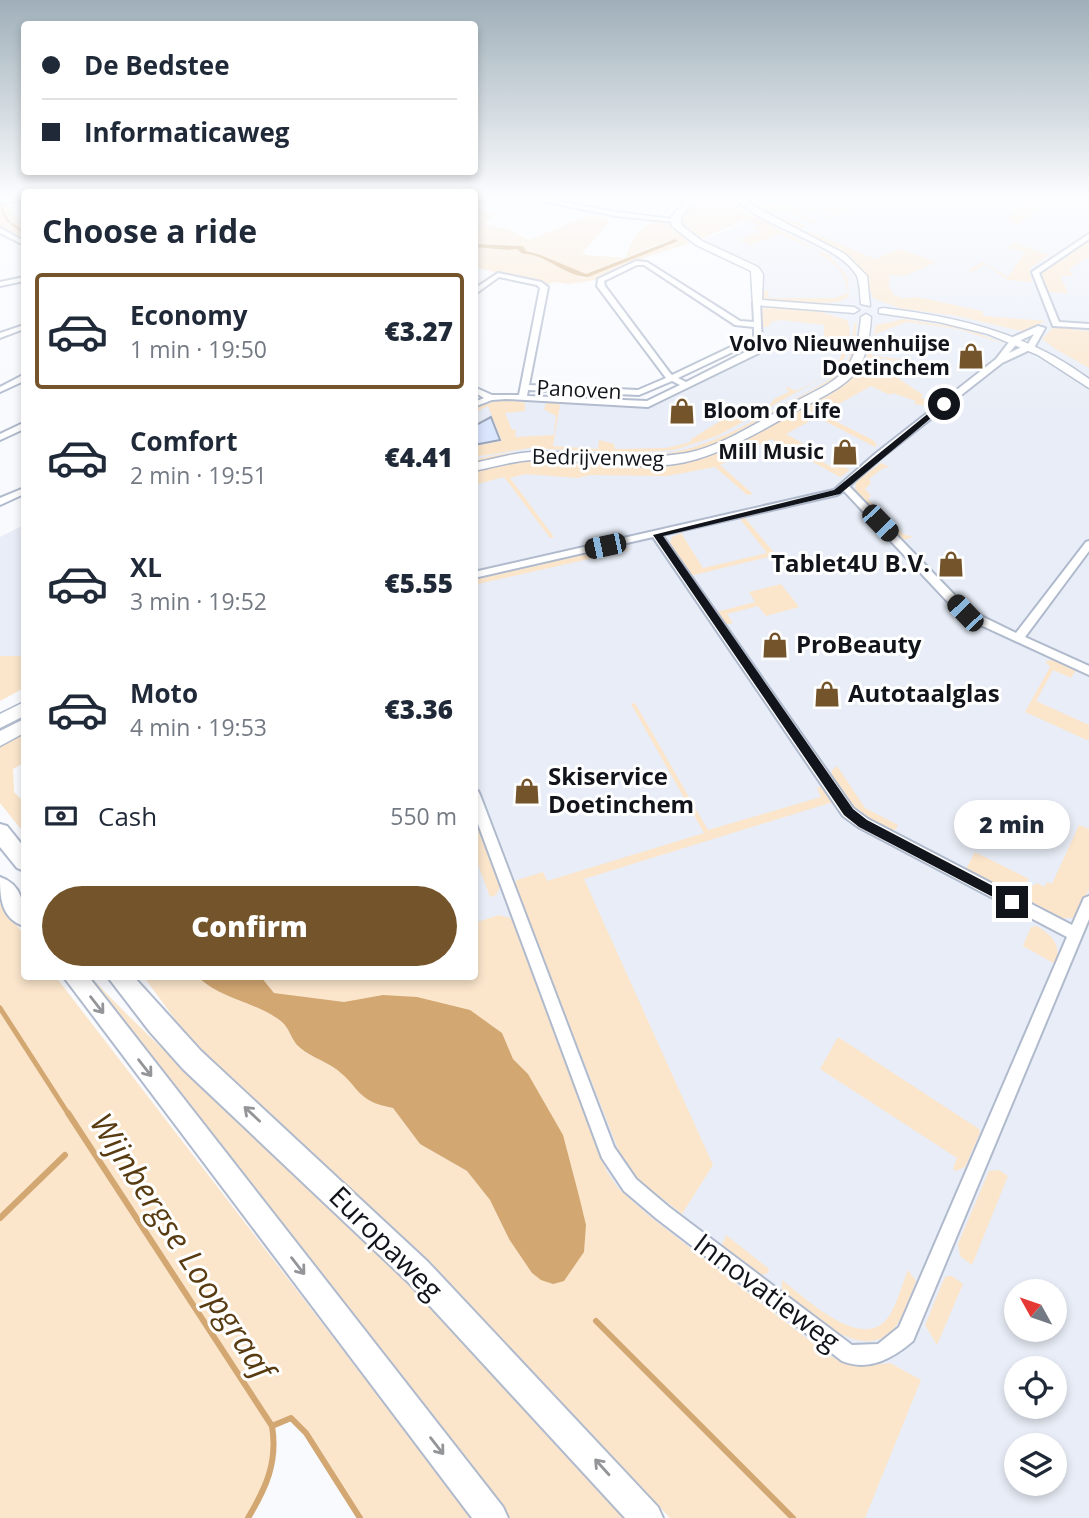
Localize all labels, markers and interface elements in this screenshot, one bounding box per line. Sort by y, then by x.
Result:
text: De Bedstee [84,47,230,83]
text: Informaticaweg [84,114,290,150]
text: Choose a ride [42,209,257,252]
text: Economy [130,297,248,333]
icon: car [46,300,109,363]
text: €3.27 [385,313,453,349]
place label: Volvo Nieuwenhuijse Doetinchem [729,329,950,381]
text: 1 min · 19:50 [130,333,267,365]
shop icon: Volvo Nieuwenhuijse Doetinchem [956,341,986,371]
street label: Panoven [536,373,622,405]
route start [928,388,960,420]
shop icon: Bloom of Life [667,396,697,426]
place label: Bloom of Life [703,396,841,424]
text: Comfort [130,423,237,459]
icon: car [46,426,109,489]
place label: Mill Music [718,437,824,465]
shop icon: Mill Music [830,437,860,467]
text: €4.41 [385,439,453,475]
street label: Bedrijvenweg [532,442,664,472]
text: 2 min · 19:51 [130,459,267,491]
car [858,501,903,545]
car [583,531,628,561]
place label: Tablet4U B.V. [771,546,930,579]
text: XL [130,549,162,585]
shop icon: Tablet4U B.V. [936,549,966,579]
icon: car [46,552,109,615]
text: €5.55 [385,565,453,601]
text: 3 min · 19:52 [130,585,267,617]
car [943,591,988,635]
place label: ProBeauty [796,627,922,660]
shop icon: ProBeauty [760,630,790,660]
text: Moto [130,675,198,711]
place label: Autotaalglas [848,676,1000,709]
icon: car [46,678,109,741]
shop icon: Autotaalglas [812,679,842,709]
text: €3.36 [385,691,453,727]
text: 4 min · 19:53 [130,711,267,743]
place label: Skiservice Doetinchem [548,759,694,820]
shop icon: Skiservice Doetinchem [512,776,542,806]
icon: cash [42,797,80,835]
text: Cash [98,798,157,834]
text: 550 m [390,800,457,832]
callout: 2 min [954,800,1070,850]
text: 2 min [979,808,1045,840]
button: Confirm [42,886,457,966]
route end [996,886,1028,918]
one-way arrow [89,996,104,1014]
one-way arrow [137,1058,152,1077]
water label: Wijnbergse Loopgraaf [81,1104,288,1391]
one-way arrow [244,1105,261,1122]
street label: Europaweg [322,1177,452,1307]
street label: Innovatieweg [687,1224,848,1359]
one-way arrow [290,1256,305,1275]
north arrow [1004,1279,1068,1342]
map controls [1004,1279,1067,1496]
button: locate [1004,1356,1067,1419]
button: layers [1004,1433,1067,1496]
one-way arrow [429,1437,444,1455]
one-way arrow [594,1458,610,1476]

